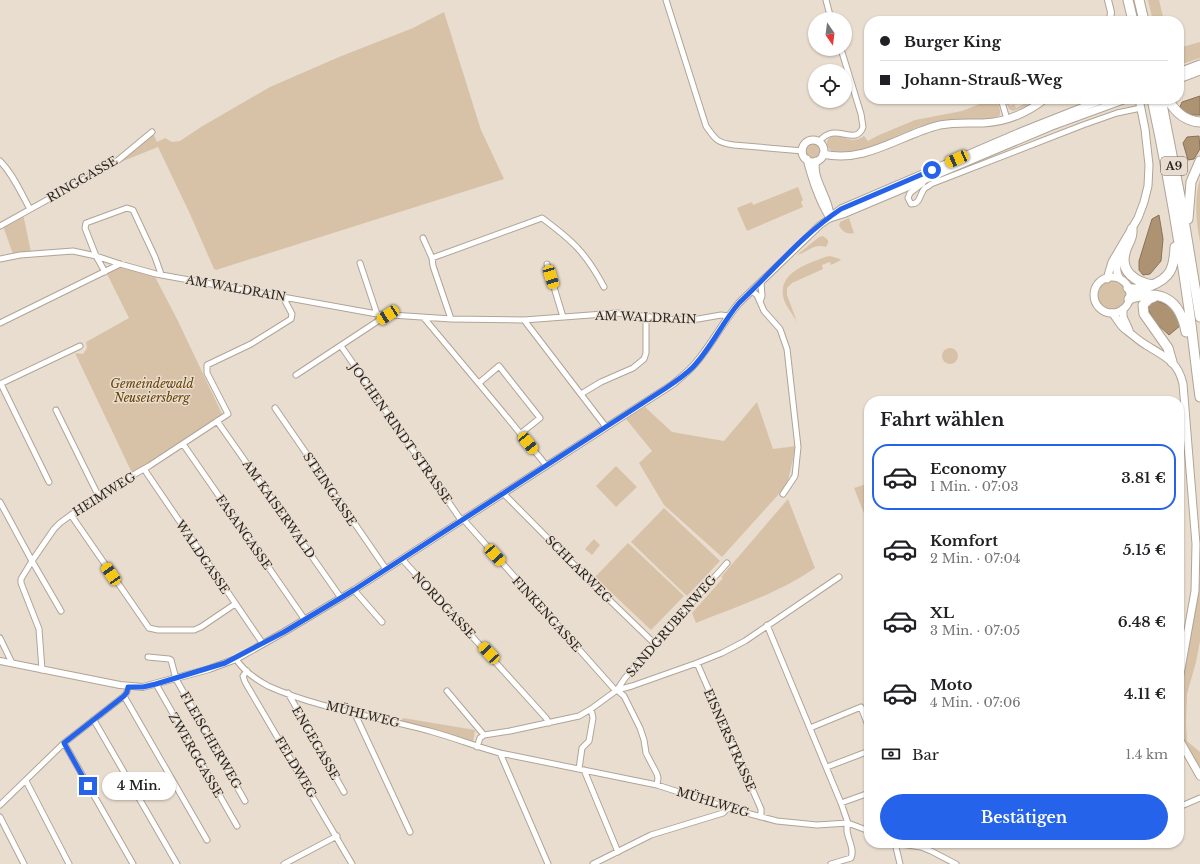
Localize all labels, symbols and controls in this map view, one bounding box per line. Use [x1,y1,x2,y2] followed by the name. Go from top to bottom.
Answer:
[808,12,852,56] north arrow
[808,12,852,108] map controls
[904,32,1001,51] text: Burger King
[808,64,852,108] button: locate
[904,70,1062,89] text: Johann-Strauß-Weg
[944,149,970,169] car
[44,153,120,205] street label: RINGGASSE
[1161,157,1187,175] road number: A9
[923,161,941,179] route start
[542,264,560,290] car
[184,272,287,304] street label: AM WALDRAIN
[375,303,401,327] car
[594,308,697,326] street label: AM WALDRAIN
[345,358,456,506] street label: JOCHEN RINDT STRASSE
[110,376,195,405] park label: Gemeindewald Neuseiersberg
[880,409,1004,431] text: Fahrt wählen
[516,430,540,456] car
[300,449,360,529] street label: STEINGASSE
[239,456,319,561] street label: AM KAISERWALD
[882,459,918,495] icon: car
[930,459,1007,478] text: Economy
[70,468,139,519] street label: HEIMWEG
[1121,468,1166,487] text: 3.81 €
[930,478,1019,495] text: 1 Min. · 07:03
[213,492,275,572] street label: FASANGASSE
[172,516,233,597] street label: WALDGASSE
[882,531,918,567] icon: car
[930,531,998,550] text: Komfort
[542,532,616,606] street label: SCHLARWEG
[1123,540,1166,559] text: 5.15 €
[483,542,507,568] car
[930,550,1020,567] text: 2 Min. · 07:04
[99,561,123,587] car
[409,569,479,642] street label: NORDGASSE
[623,572,720,680] street label: SANDGRUBENWEG
[509,573,585,655] street label: FINKENGASSE
[882,603,918,639] icon: car
[930,603,954,622] text: XL
[1118,612,1166,631] text: 6.48 €
[930,622,1020,639] text: 3 Min. · 07:05
[476,640,502,666] car
[882,675,918,711] icon: car
[930,675,972,694] text: Moto
[1124,684,1166,703] text: 4.11 €
[701,686,759,794] street label: EISNERSTRASSE
[177,689,245,792] street label: FLEISCHERWEG
[930,694,1021,711] text: 4 Min. · 07:06
[325,696,402,731] street label: MÜHLWEG
[289,704,343,783] street label: ENGEGASSE
[166,710,227,800] street label: ZWERGGASSE
[272,734,320,801] street label: FELDWEG
[880,743,902,765] icon: cash
[912,745,939,764] text: Bar
[1125,746,1168,763] text: 1.4 km
[102,772,176,800] callout: 4 Min.
[79,777,97,795] route end
[117,777,161,794] text: 4 Min.
[675,782,752,820] street label: MÜHLWEG
[880,794,1168,840] button: Bestätigen

